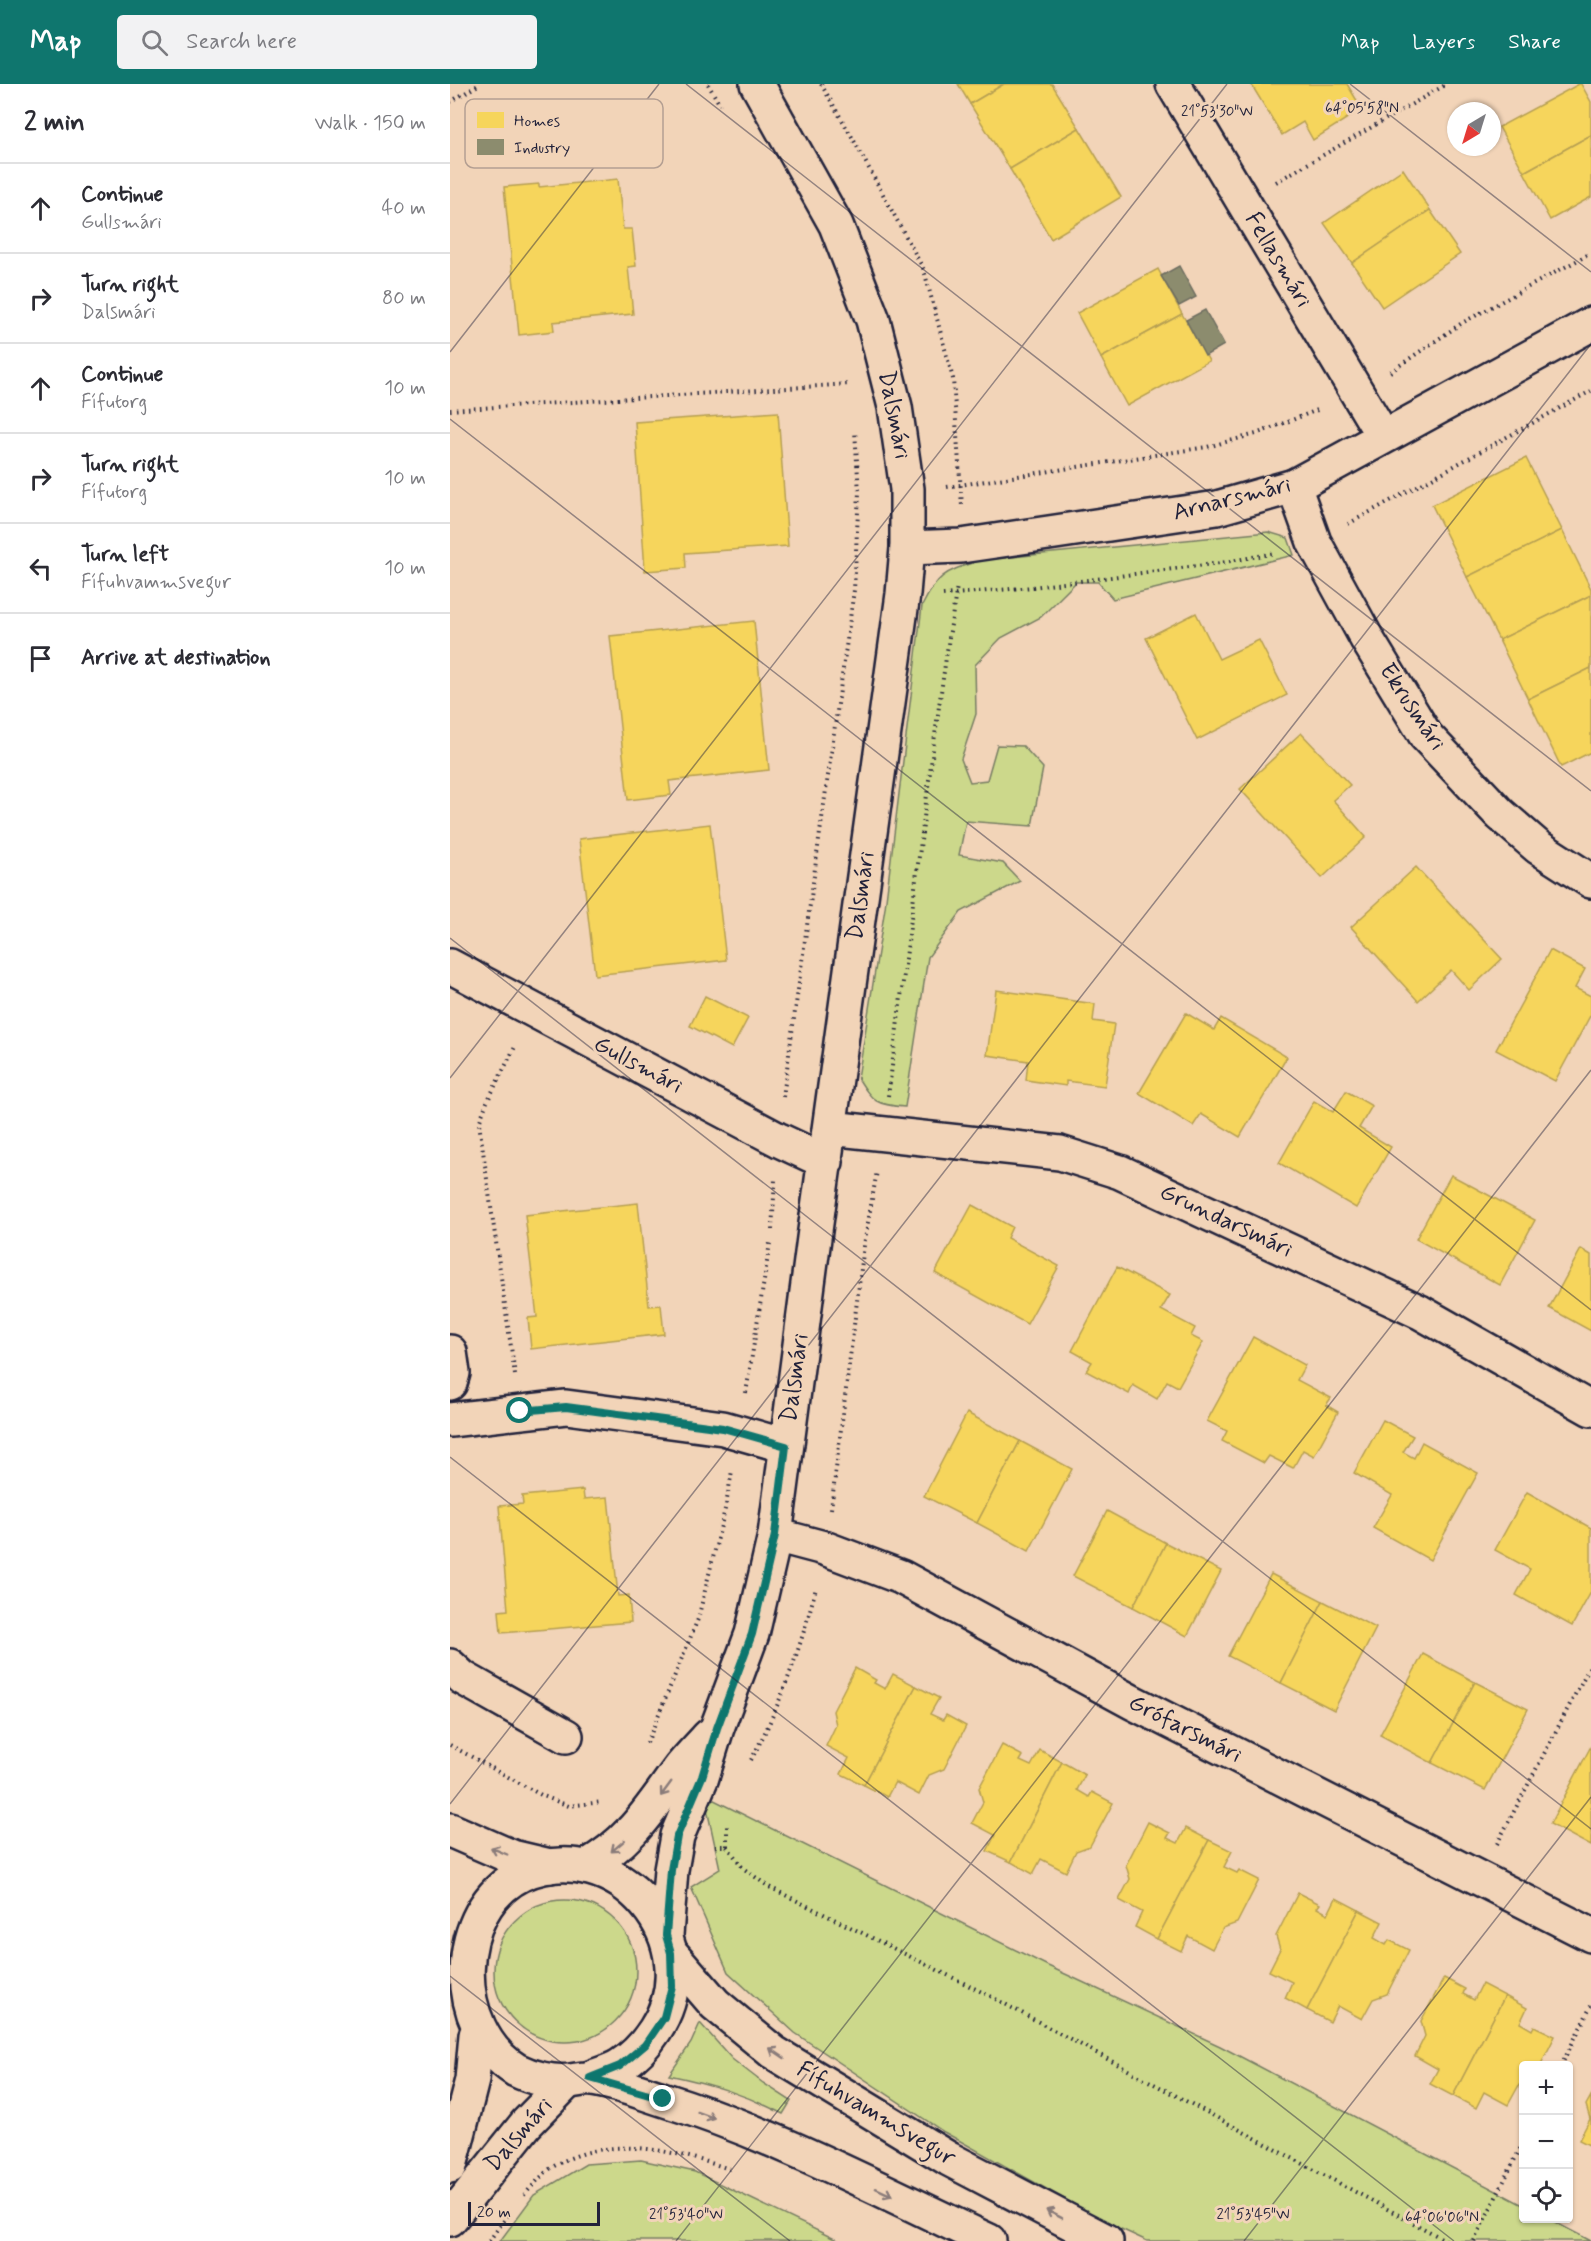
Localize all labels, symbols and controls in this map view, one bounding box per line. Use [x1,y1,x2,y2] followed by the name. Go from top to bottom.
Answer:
[117,15,537,69] search box
[30,24,81,61] text: Map
[138,26,171,59] icon: search
[186,28,297,56] text: Search here
[1341,28,1379,56] text: Map
[1412,28,1475,56] text: Layers
[1508,28,1561,56] text: Share
[465,99,663,168] legend
[1325,99,1399,119] text: 64°05'58"N
[1181,102,1253,122] text: 21°53'30"W
[1447,102,1501,156] north arrow
[24,106,85,140] text: 2 min
[314,110,426,137] text: Walk · 150 m
[514,111,560,132] text: Homes
[514,138,570,159] text: Industry
[81,181,163,209] text: Continue
[24,192,57,225] icon: ahead
[382,195,426,222] text: 40 m
[1237,206,1319,314] street label: Fellasmári
[81,209,162,236] text: Gullsmári
[81,271,179,299] text: Turn right
[24,282,57,315] icon: right
[382,285,426,312] text: 80 m
[81,299,156,326] text: Dalsmári
[81,361,163,389] text: Continue
[870,368,918,462] street label: Dalsmári
[24,372,57,405] icon: ahead
[384,375,426,402] text: 10 m
[81,389,147,416] text: Fífutorg
[81,451,179,479] text: Turn right
[24,462,57,495] icon: right
[384,465,426,492] text: 10 m
[1170,469,1294,529] street label: Arnarsmári
[81,479,147,506] text: Fífutorg
[81,541,169,569] text: Turn left
[24,552,57,585] icon: left
[384,555,426,582] text: 10 m
[81,569,231,596] text: Fífuhvammsvegur
[24,642,57,675] icon: arrive
[81,644,271,672] text: Arrive at destination
[1371,657,1453,757] street label: Ekrusmári
[839,850,883,942] street label: Dalsmári
[588,1029,688,1101] street label: Gullsmári
[1154,1177,1298,1265] street label: Grundarsmári
[773,1332,817,1424] street label: Dalsmári
[506,1397,532,1423] route start
[1123,1687,1247,1771] street label: Grófarsmári
[660,1780,672,1796] one-way arrow
[610,1839,625,1853] one-way arrow
[490,1845,508,1856] one-way arrow
[769,2047,785,2059] one-way arrow
[789,2054,962,2177] street label: Fífuhvammsvegur
[1519,2061,1573,2223] map controls
[1519,2061,1573,2115] button: +
[649,2085,675,2111] route end
[478,2091,560,2179] street label: Dalsmári
[696,2110,714,2121] one-way arrow
[1519,2115,1573,2169] button: −
[1519,2169,1573,2223] button: locate
[875,2187,893,2199] one-way arrow
[468,2199,600,2226] scale bar
[477,2202,511,2223] text: 20 m
[649,2205,723,2225] text: 21°53'40"W
[1216,2205,1290,2225] text: 21°53'45"W
[1046,2208,1063,2220] one-way arrow
[1405,2208,1479,2228] text: 64°06'06"N

